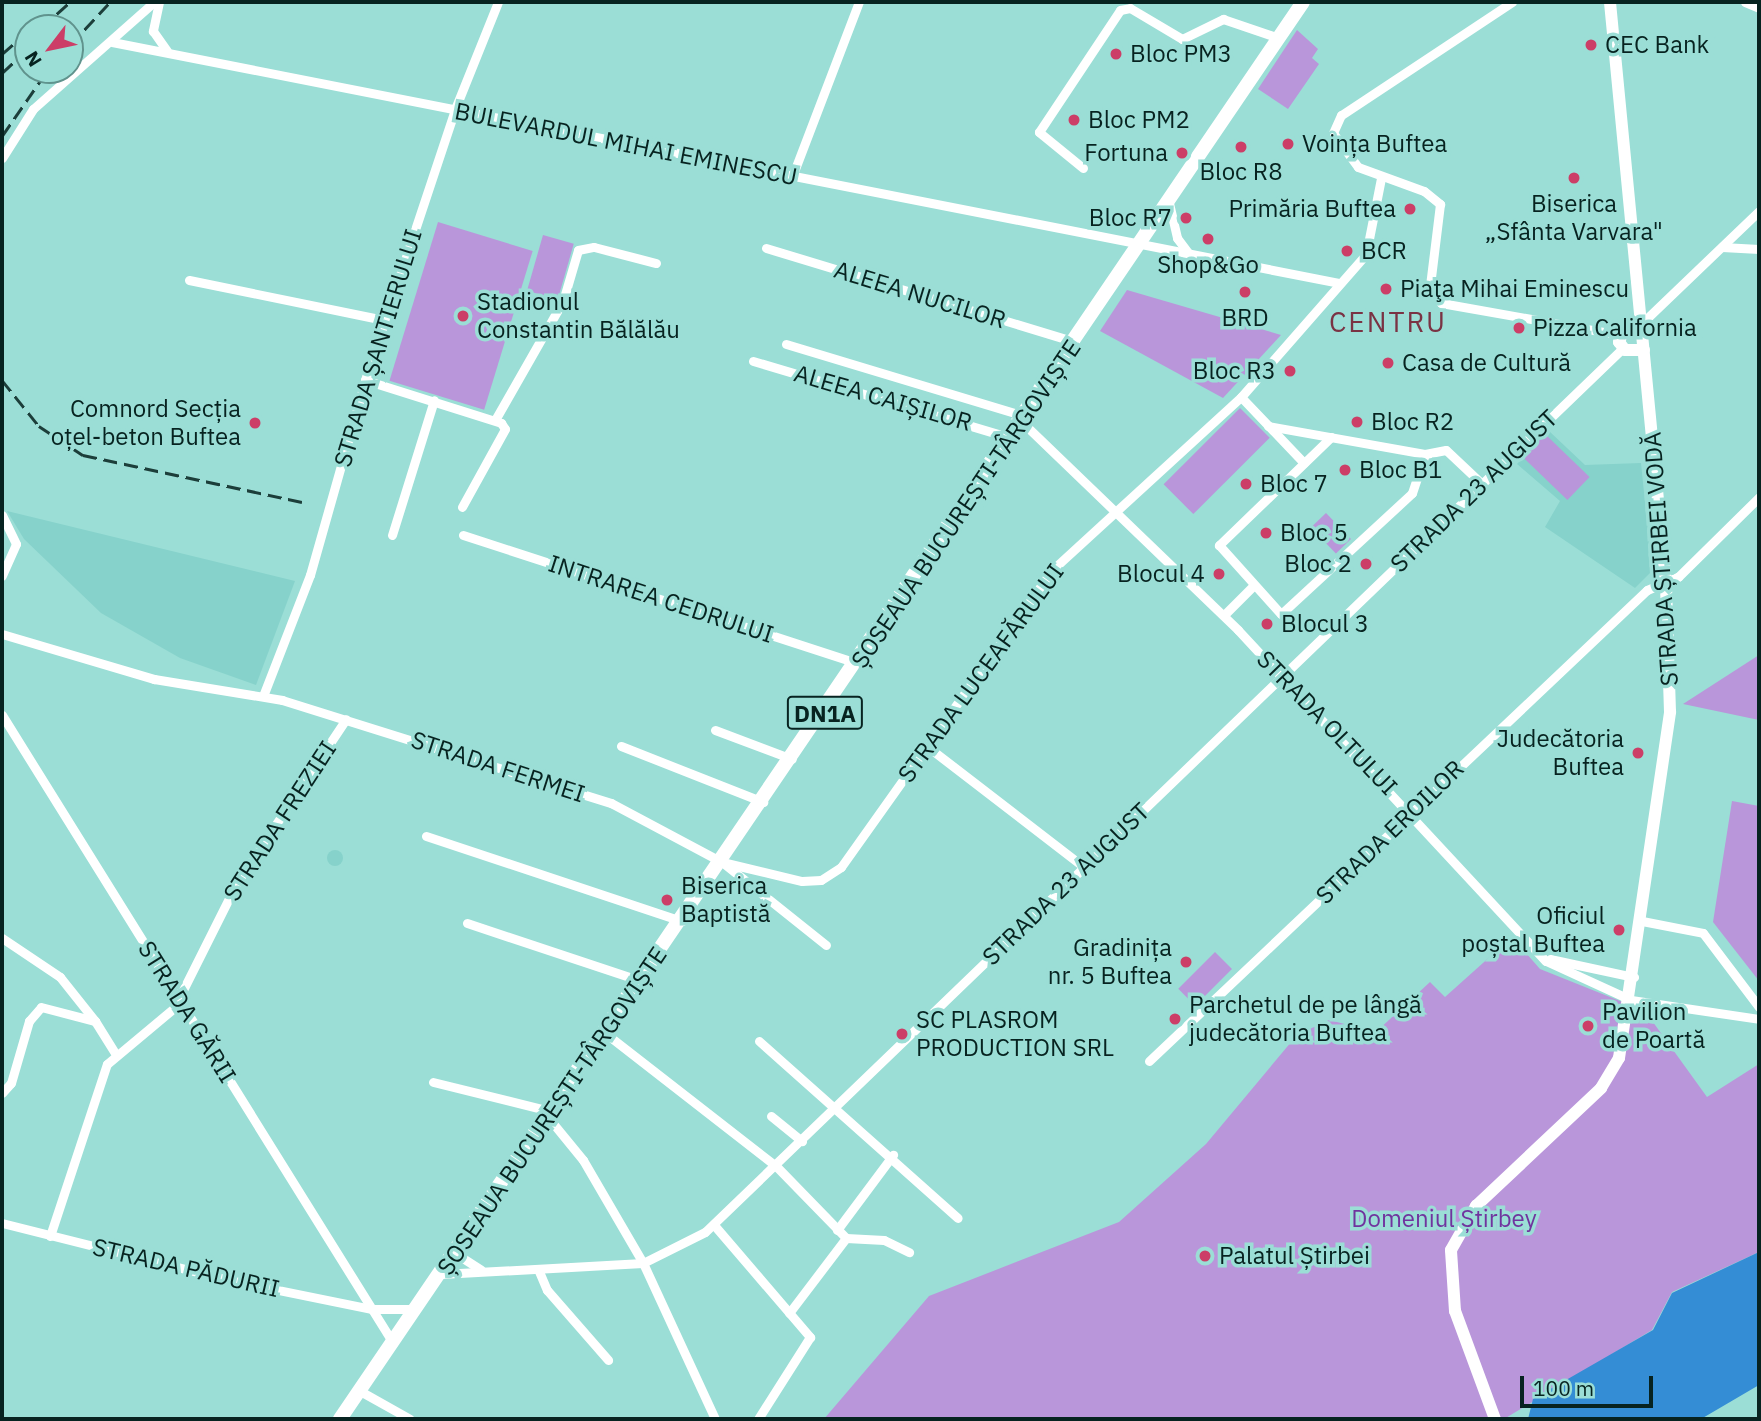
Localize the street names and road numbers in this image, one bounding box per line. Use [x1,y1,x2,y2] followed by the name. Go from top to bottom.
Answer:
[452,97,800,191] street label: BULEVARDUL MIHAI EMINESCU
[328,226,428,470] street label: STRADA ȘANTIERULUI
[831,255,1009,335] street label: ALEEA NUCILOR
[845,334,1087,674] street label: ȘOSEAUA BUCUREȘTI-TÂRGOVIȘTE
[791,359,975,437] street label: ALEEA CAIȘILOR
[1384,404,1564,578] street label: STRADA 23 AUGUST
[1638,431,1684,687] street label: STRADA ȘTIRBEI VODĂ
[545,549,777,649] street label: INTRAREA CEDRULUI
[892,558,1070,788] street label: STRADA LUCEAFĂRULUI
[1251,645,1403,801] street label: STRADA OLTULUI
[786,694,864,733] road number: DN1A
[408,725,588,809] street label: STRADA FERMEI
[218,736,342,906] street label: STRADA FREZIEI
[1310,754,1470,910] street label: STRADA EROILOR
[976,797,1156,971] street label: STRADA 23 AUGUST
[132,936,242,1088] street label: STRADA GĂRII
[431,941,673,1281] street label: ȘOSEAUA BUCUREȘTI-TÂRGOVIȘTE
[90,1233,282,1303] street label: STRADA PĂDURII

